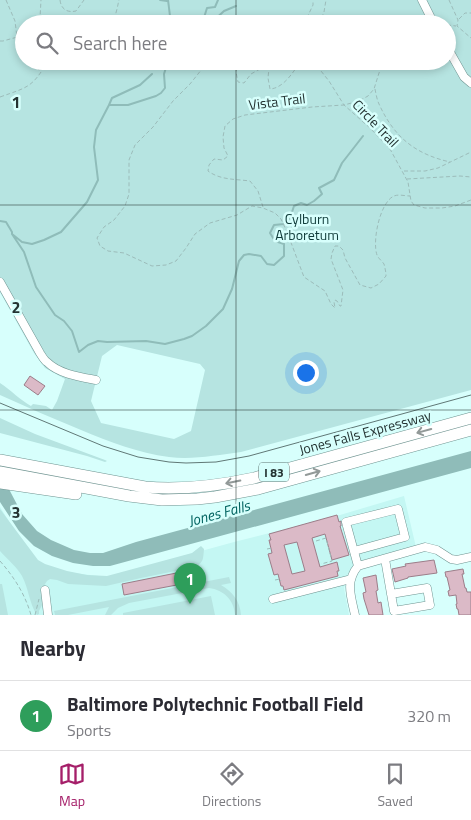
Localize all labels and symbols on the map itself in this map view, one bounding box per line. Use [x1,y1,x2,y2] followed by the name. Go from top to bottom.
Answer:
[247,87,307,115] street label: Vista Trail
[12,90,20,114] text: 1
[348,94,404,152] street label: Circle Trail
[275,208,339,245] park label: Cylburn Arboretum
[12,295,20,319] text: 2
[293,360,319,386] your location
[297,404,434,460] street label: Jones Falls Expressway
[416,427,432,436] one-way arrow
[259,462,289,482] road number: I 83
[305,468,321,478] one-way arrow
[226,478,242,488] one-way arrow
[186,493,254,532] water label: Jones Falls
[12,500,20,524] text: 3
[174,563,206,604] pin: 1

